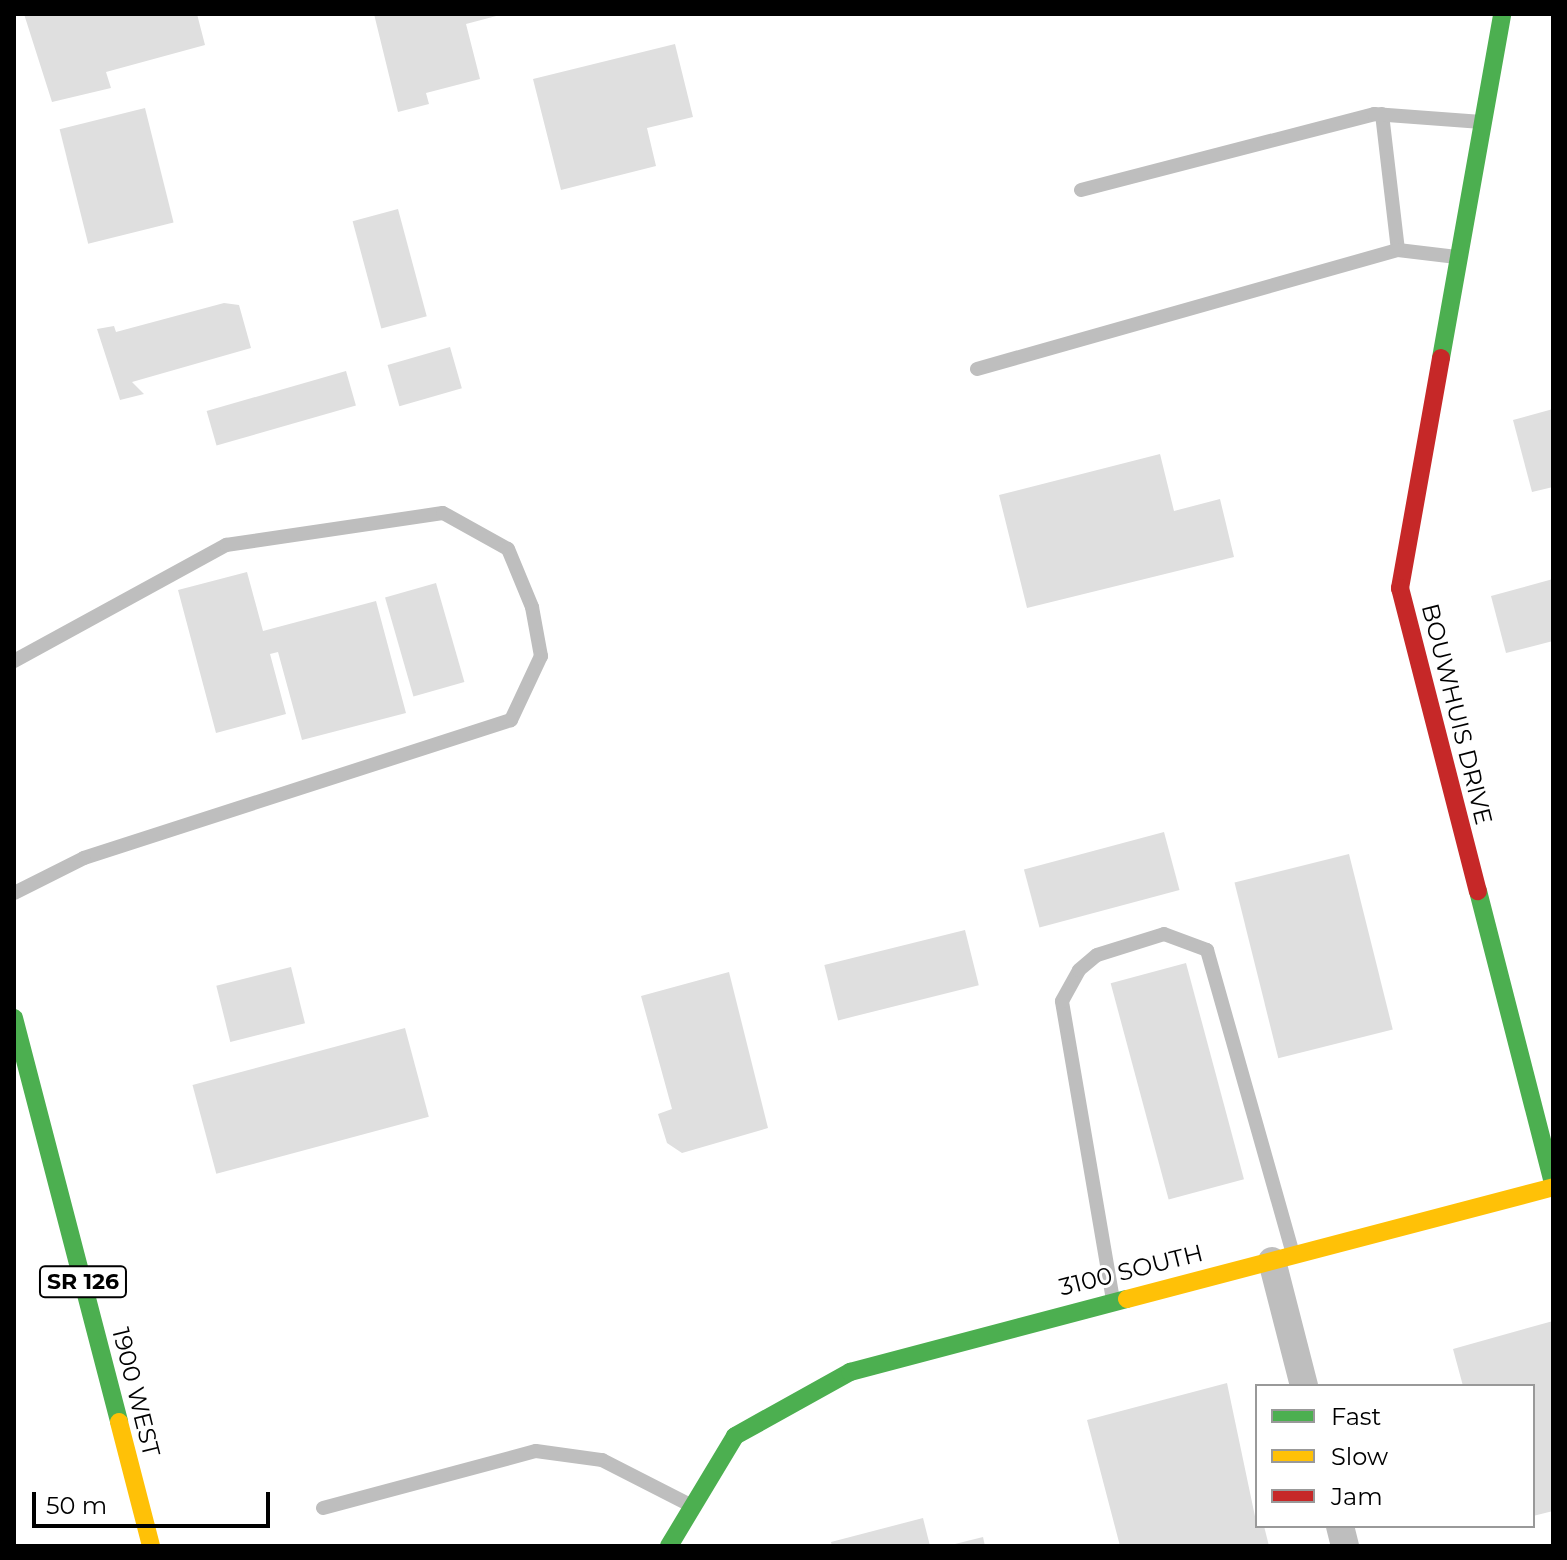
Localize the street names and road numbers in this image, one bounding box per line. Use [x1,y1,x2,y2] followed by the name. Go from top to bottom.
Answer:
[1416,600,1498,828] street label: BOUWHUIS DRIVE
[1056,1238,1206,1302] street label: 3100 SOUTH
[37,1264,129,1300] road number: SR 126
[106,1324,166,1460] street label: 1900 WEST

